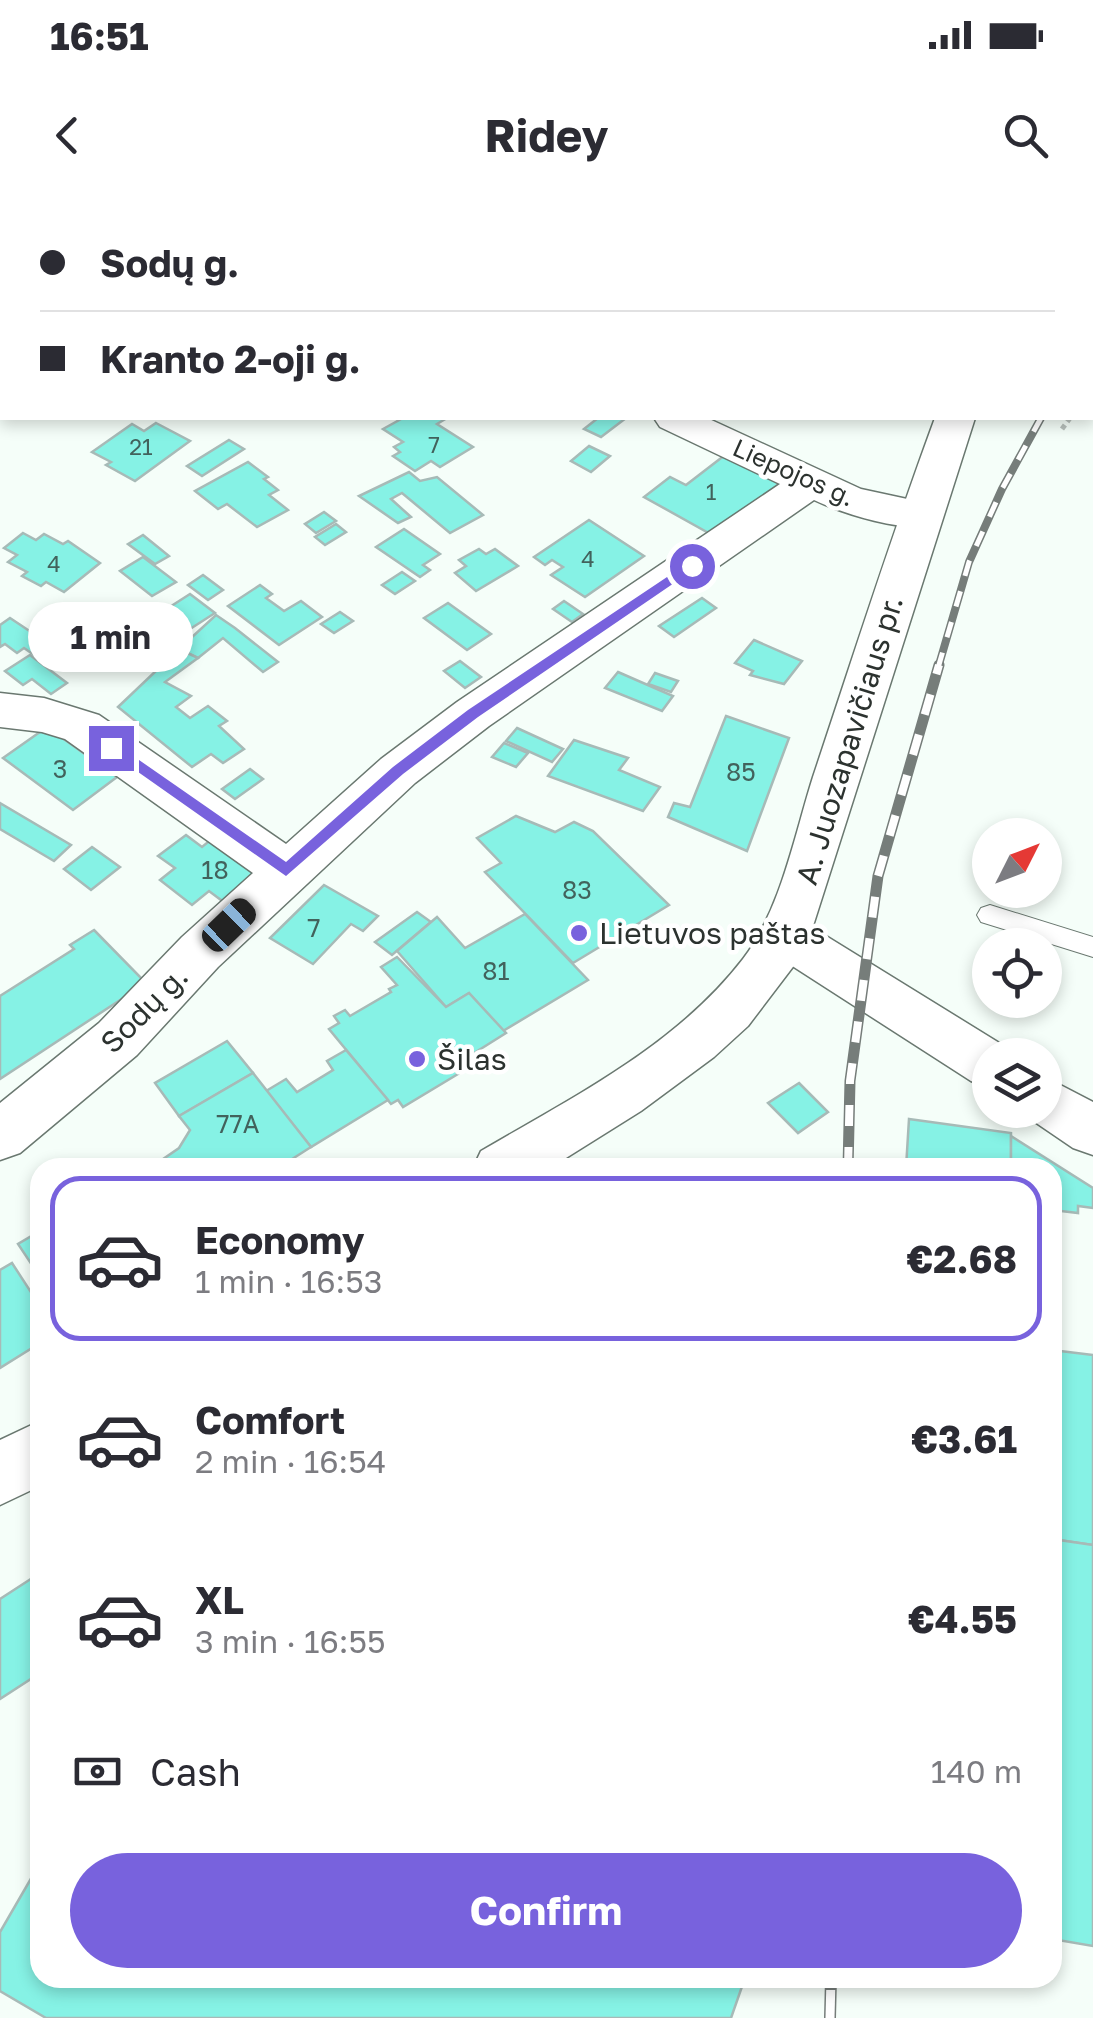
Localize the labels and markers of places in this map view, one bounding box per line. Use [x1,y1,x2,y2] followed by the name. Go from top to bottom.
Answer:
[599,915,825,951] place label: Lietuvos paštas
[568,922,590,944] marker: Lietuvos paštas
[437,1041,507,1077] place label: Šilas
[406,1048,428,1070] marker: Šilas

